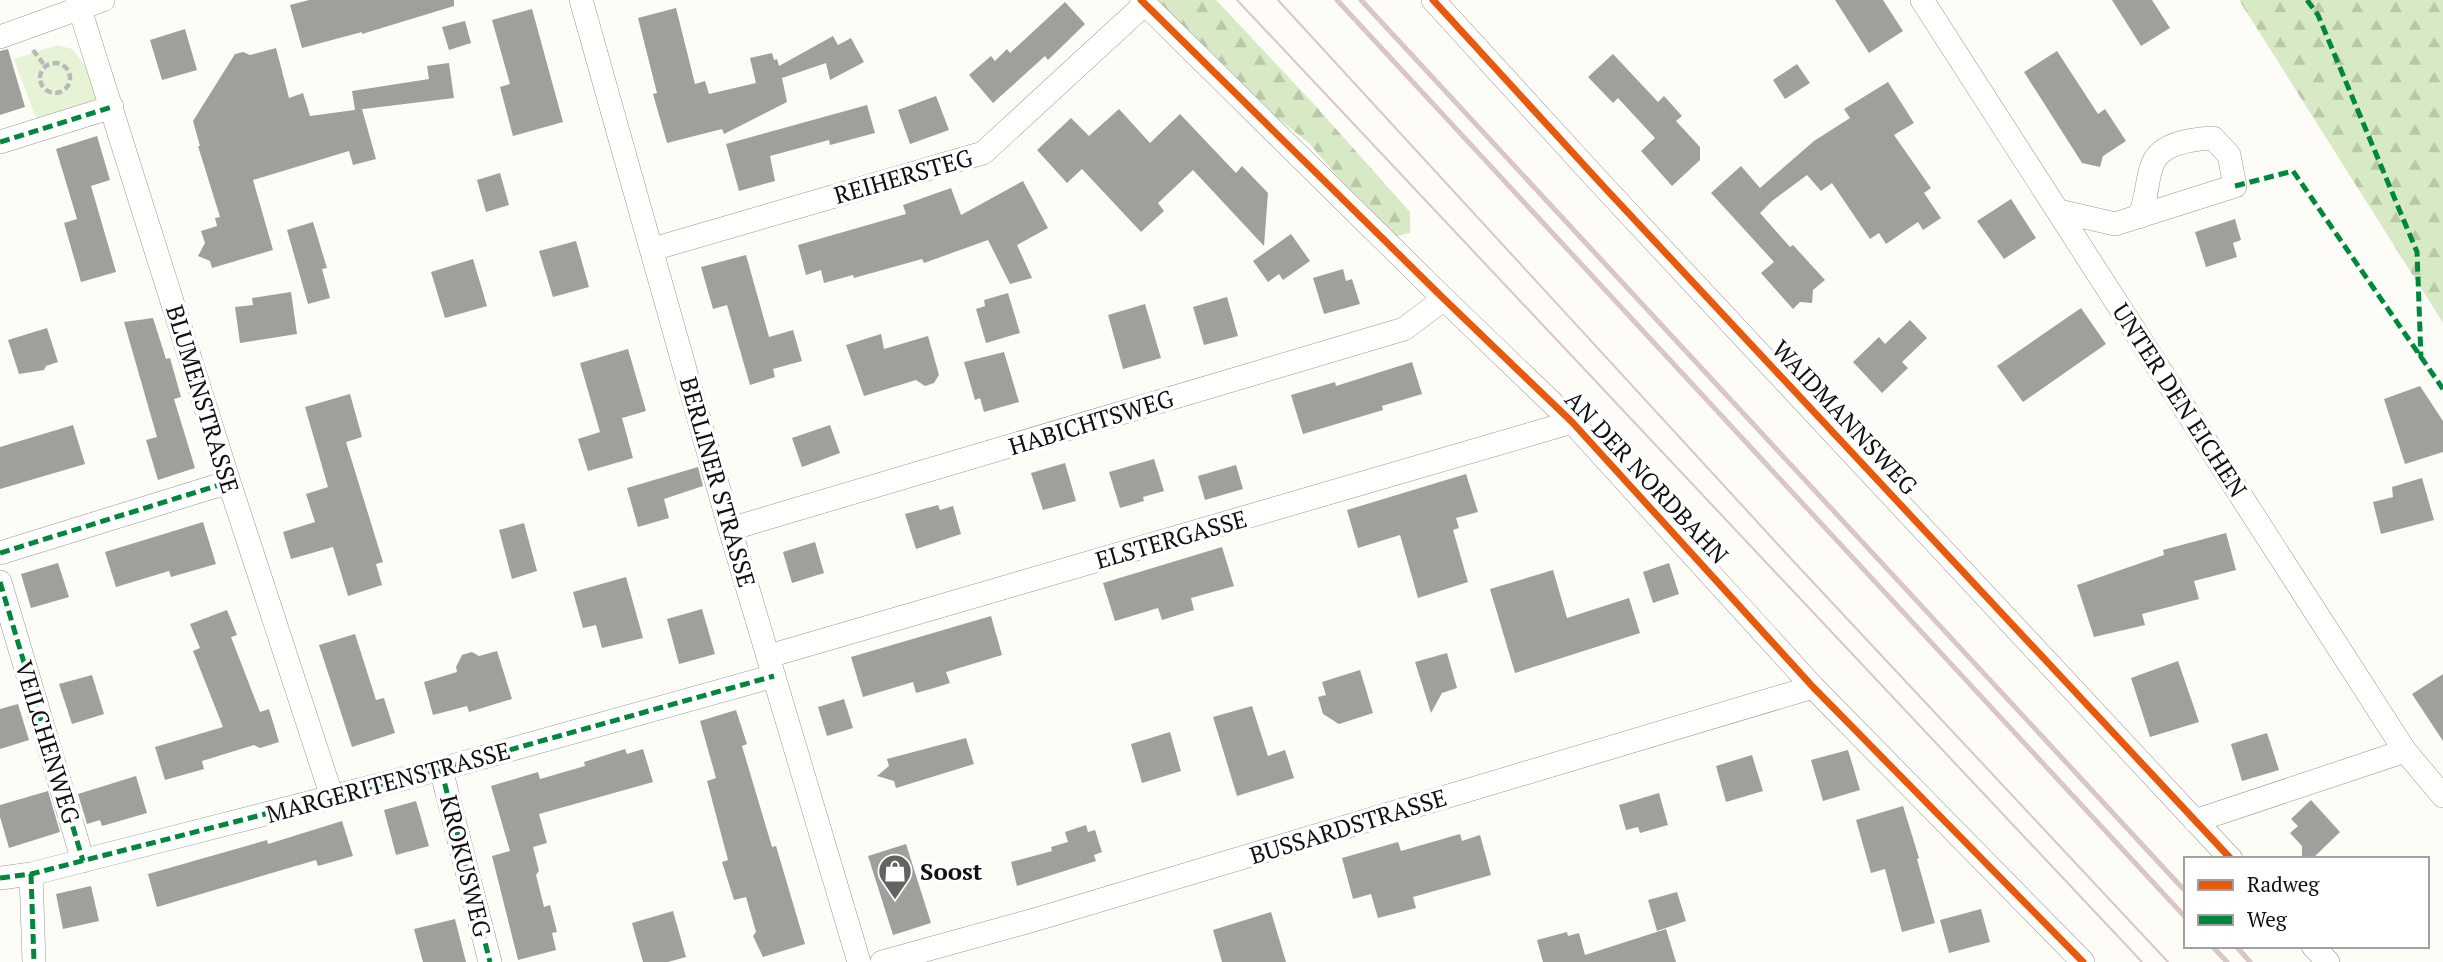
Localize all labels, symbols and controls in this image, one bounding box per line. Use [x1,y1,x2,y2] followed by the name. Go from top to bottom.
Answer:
[830,141,976,211] street label: REIHERSTEG
[2105,297,2255,503] street label: UNTER DEN EICHEN
[159,301,247,497] street label: BLUMENSTRASSE
[1765,333,1925,501] street label: WAIDMANNSWEG
[673,373,763,591] street label: BERLINER STRASSE
[1005,382,1178,462] street label: HABICHTSWEG
[1558,384,1736,570] street label: AN DER NORDBAHN
[1092,502,1250,576] street label: ELSTERGASSE
[8,657,88,828] street label: VEILCHENWEG
[262,734,514,830] street label: MARGERITENSTRASSE
[1246,781,1450,871] street label: BUSSARDSTRASSE
[433,792,499,941] street label: KROKUSWEG
[876,852,914,901] shop icon: Soost
[920,855,983,887] place label: Soost
[2184,857,2429,948] legend
[2247,870,2320,898] text: Radweg
[2247,905,2288,933] text: Weg

